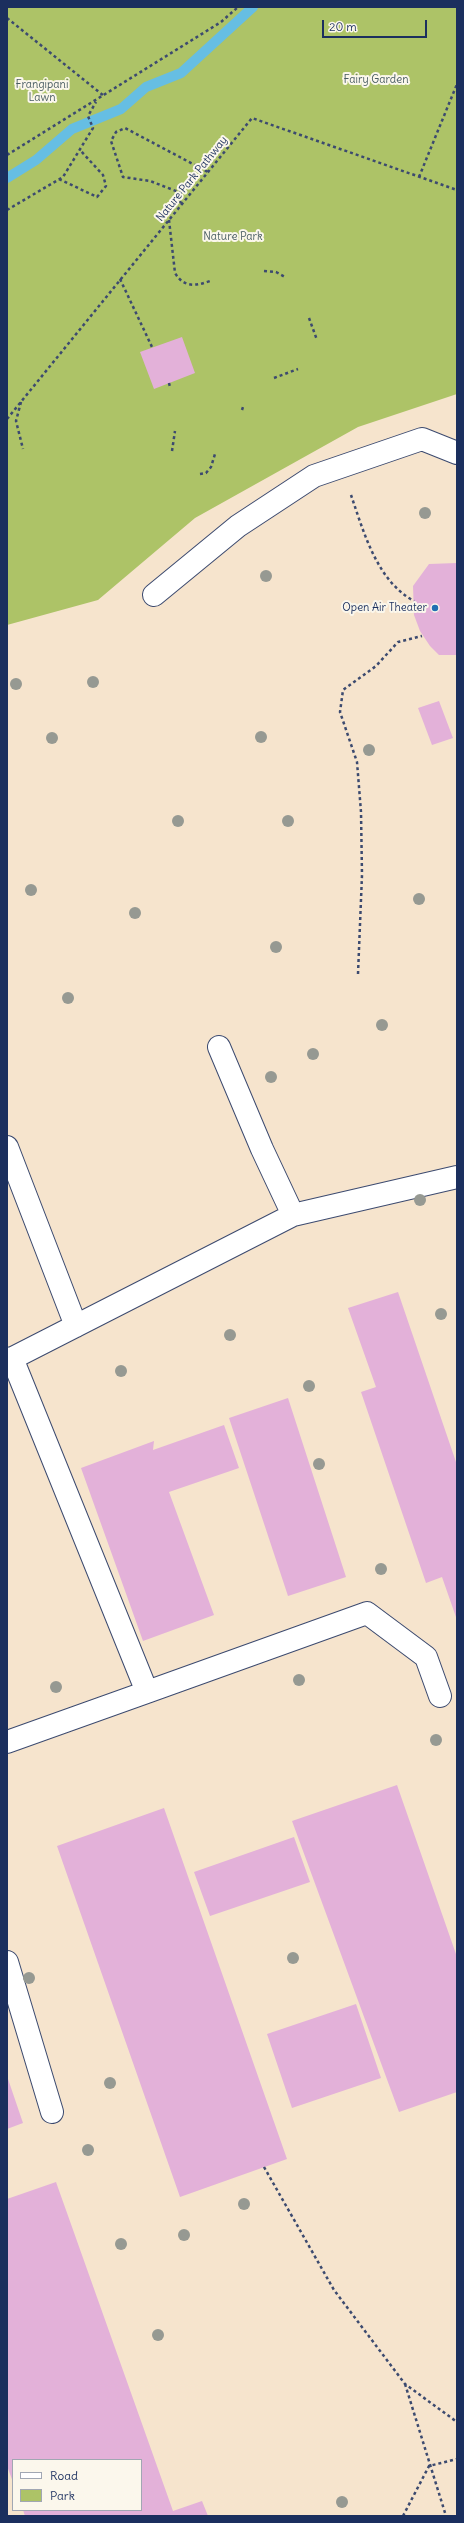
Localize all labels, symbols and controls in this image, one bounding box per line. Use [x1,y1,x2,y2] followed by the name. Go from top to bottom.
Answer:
[324,12,429,38] scale bar
[329,19,357,34] text: 20 m
[343,73,409,87] park label: Fairy Garden
[16,78,68,104] park label: Frangipani Lawn
[154,134,230,224] street label: Nature Park Pathway
[203,230,263,244] park label: Nature Park
[342,601,427,615] place label: Open Air Theater
[430,603,440,613] marker: Open Air Theater
[12,2459,142,2511] legend
[50,2468,78,2483] text: Road
[50,2488,75,2503] text: Park

